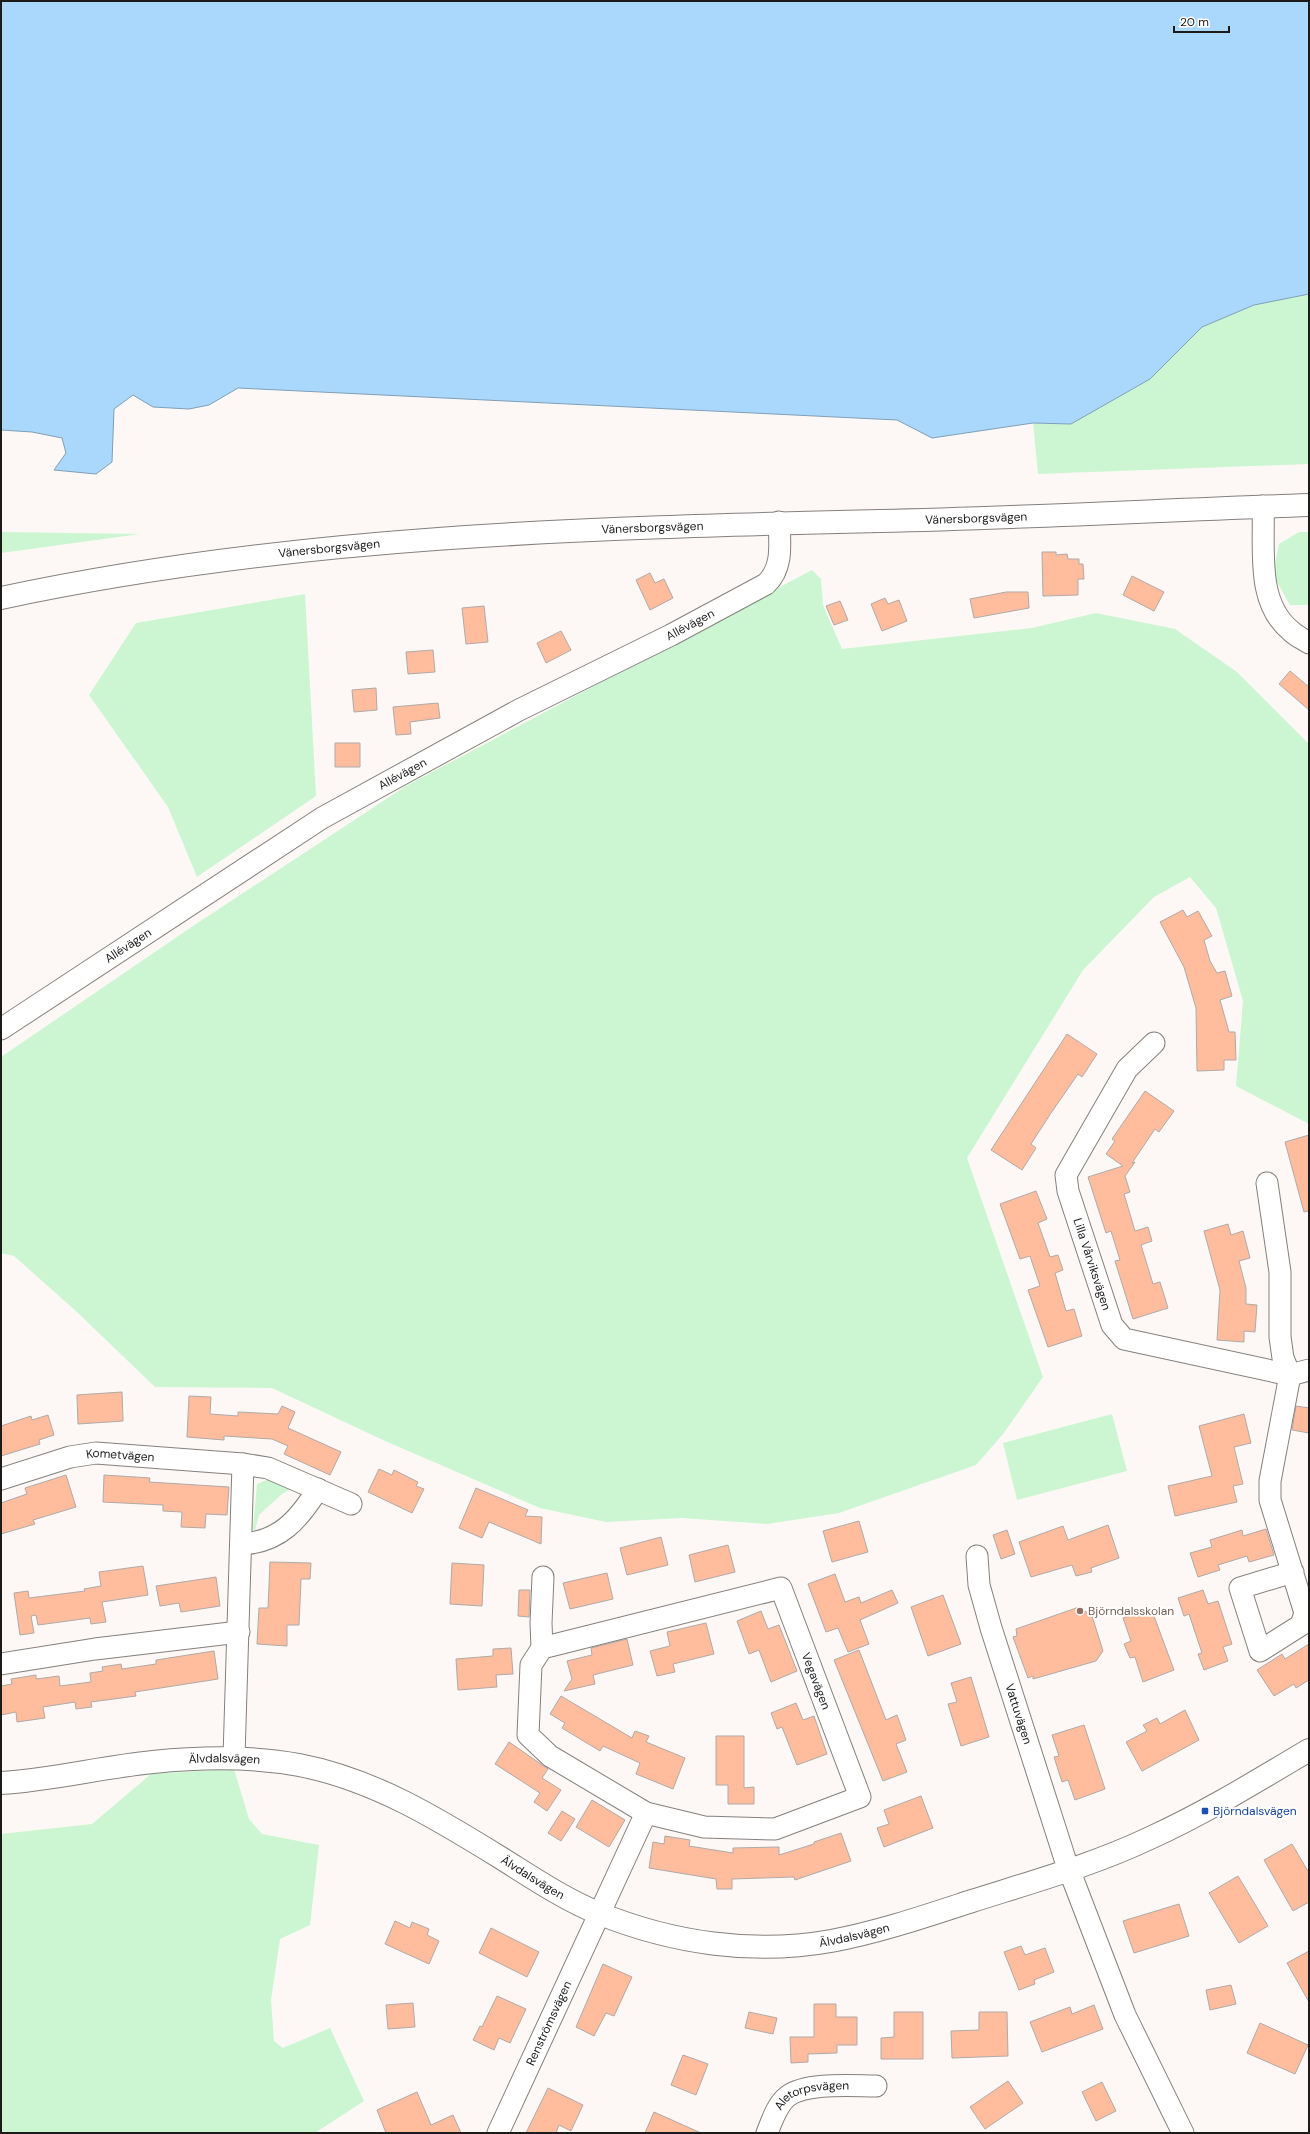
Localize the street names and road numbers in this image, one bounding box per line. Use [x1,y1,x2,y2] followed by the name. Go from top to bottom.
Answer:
[925,508,1028,528] street label: Vänersborgsvägen
[601,518,704,538] street label: Vänersborgsvägen
[277,536,381,562] street label: Vänersborgsvägen
[663,605,717,644] street label: Allévägen
[376,754,430,794] street label: Allévägen
[102,924,155,967] street label: Allévägen
[1069,1216,1115,1312] street label: Lilla Vårviksvägen
[85,1445,155,1465] street label: Kometvägen
[798,1650,834,1712] street label: Vegavägen
[1001,1682,1036,1746] street label: Vattuvägen
[188,1750,261,1768] street label: Älvdalsvägen
[498,1852,568,1903] street label: Älvdalsvägen
[818,1919,891,1951] street label: Älvdalsvägen
[522,1978,575,2068] street label: Renströmsvägen
[771,2077,849,2113] street label: Aletorpsvägen

